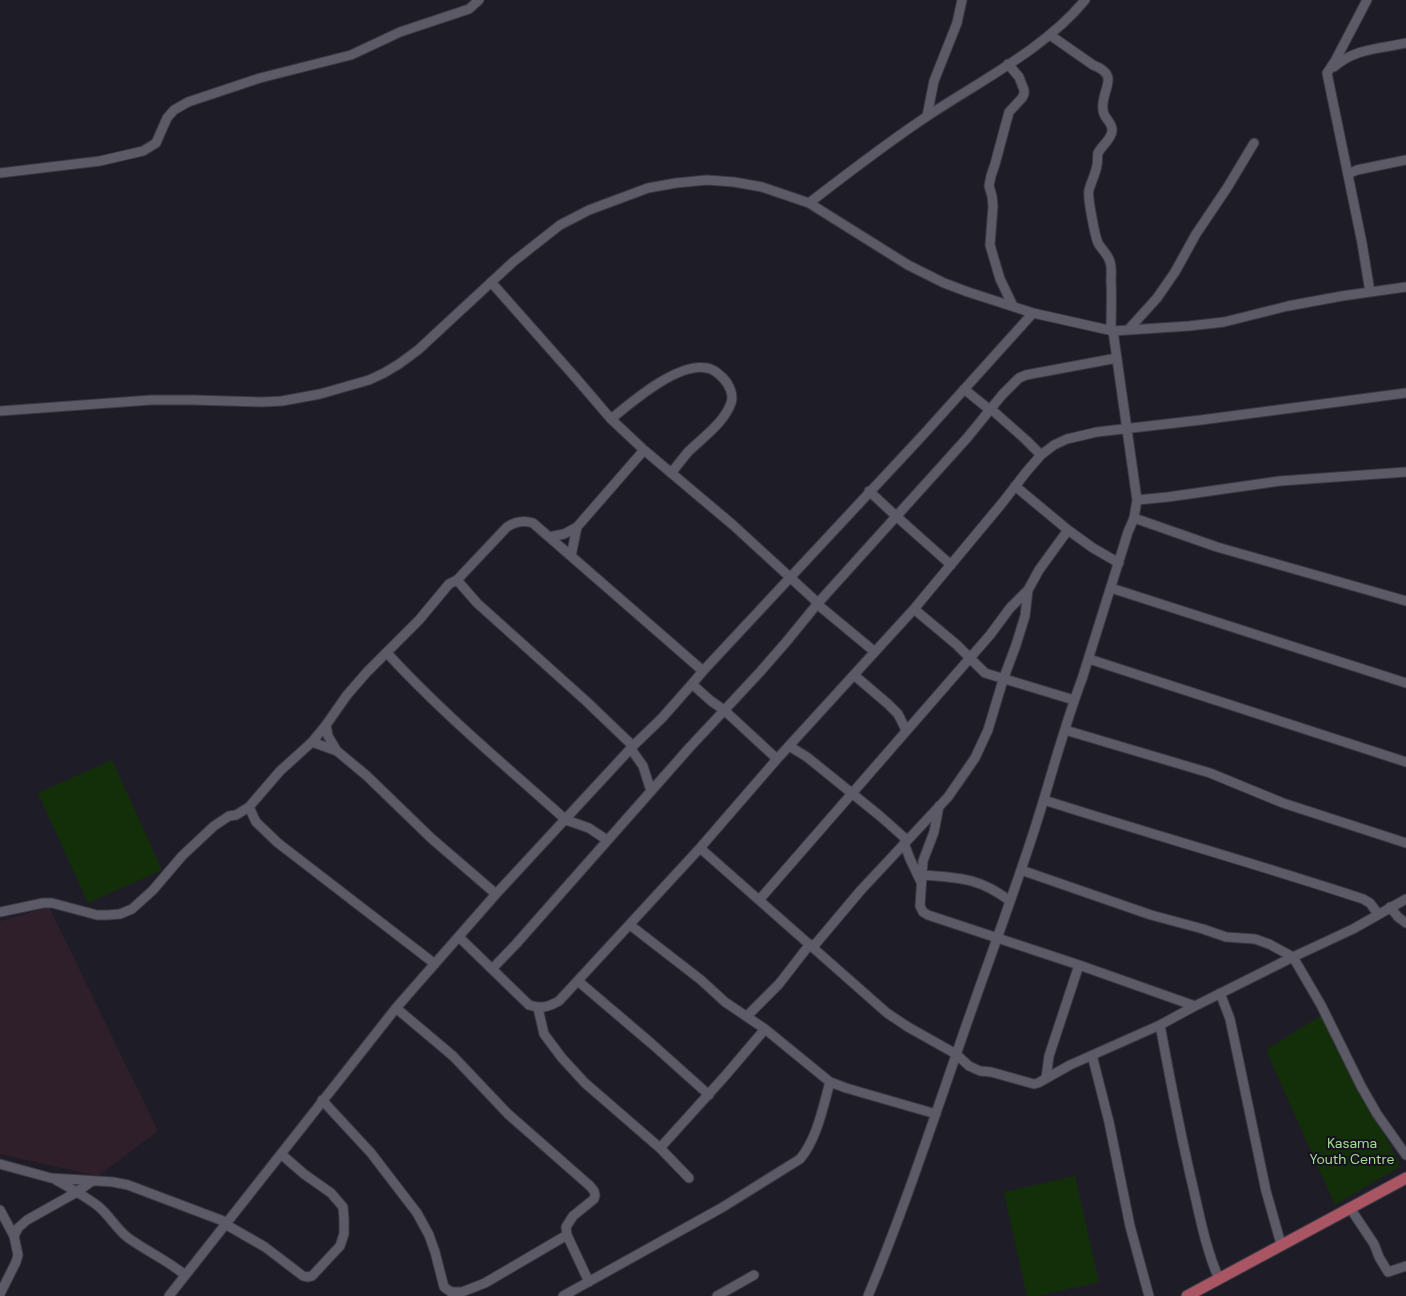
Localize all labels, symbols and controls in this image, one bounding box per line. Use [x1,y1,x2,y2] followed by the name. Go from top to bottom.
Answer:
[1310,1136,1394,1168] park label: Kasama Youth Centre

